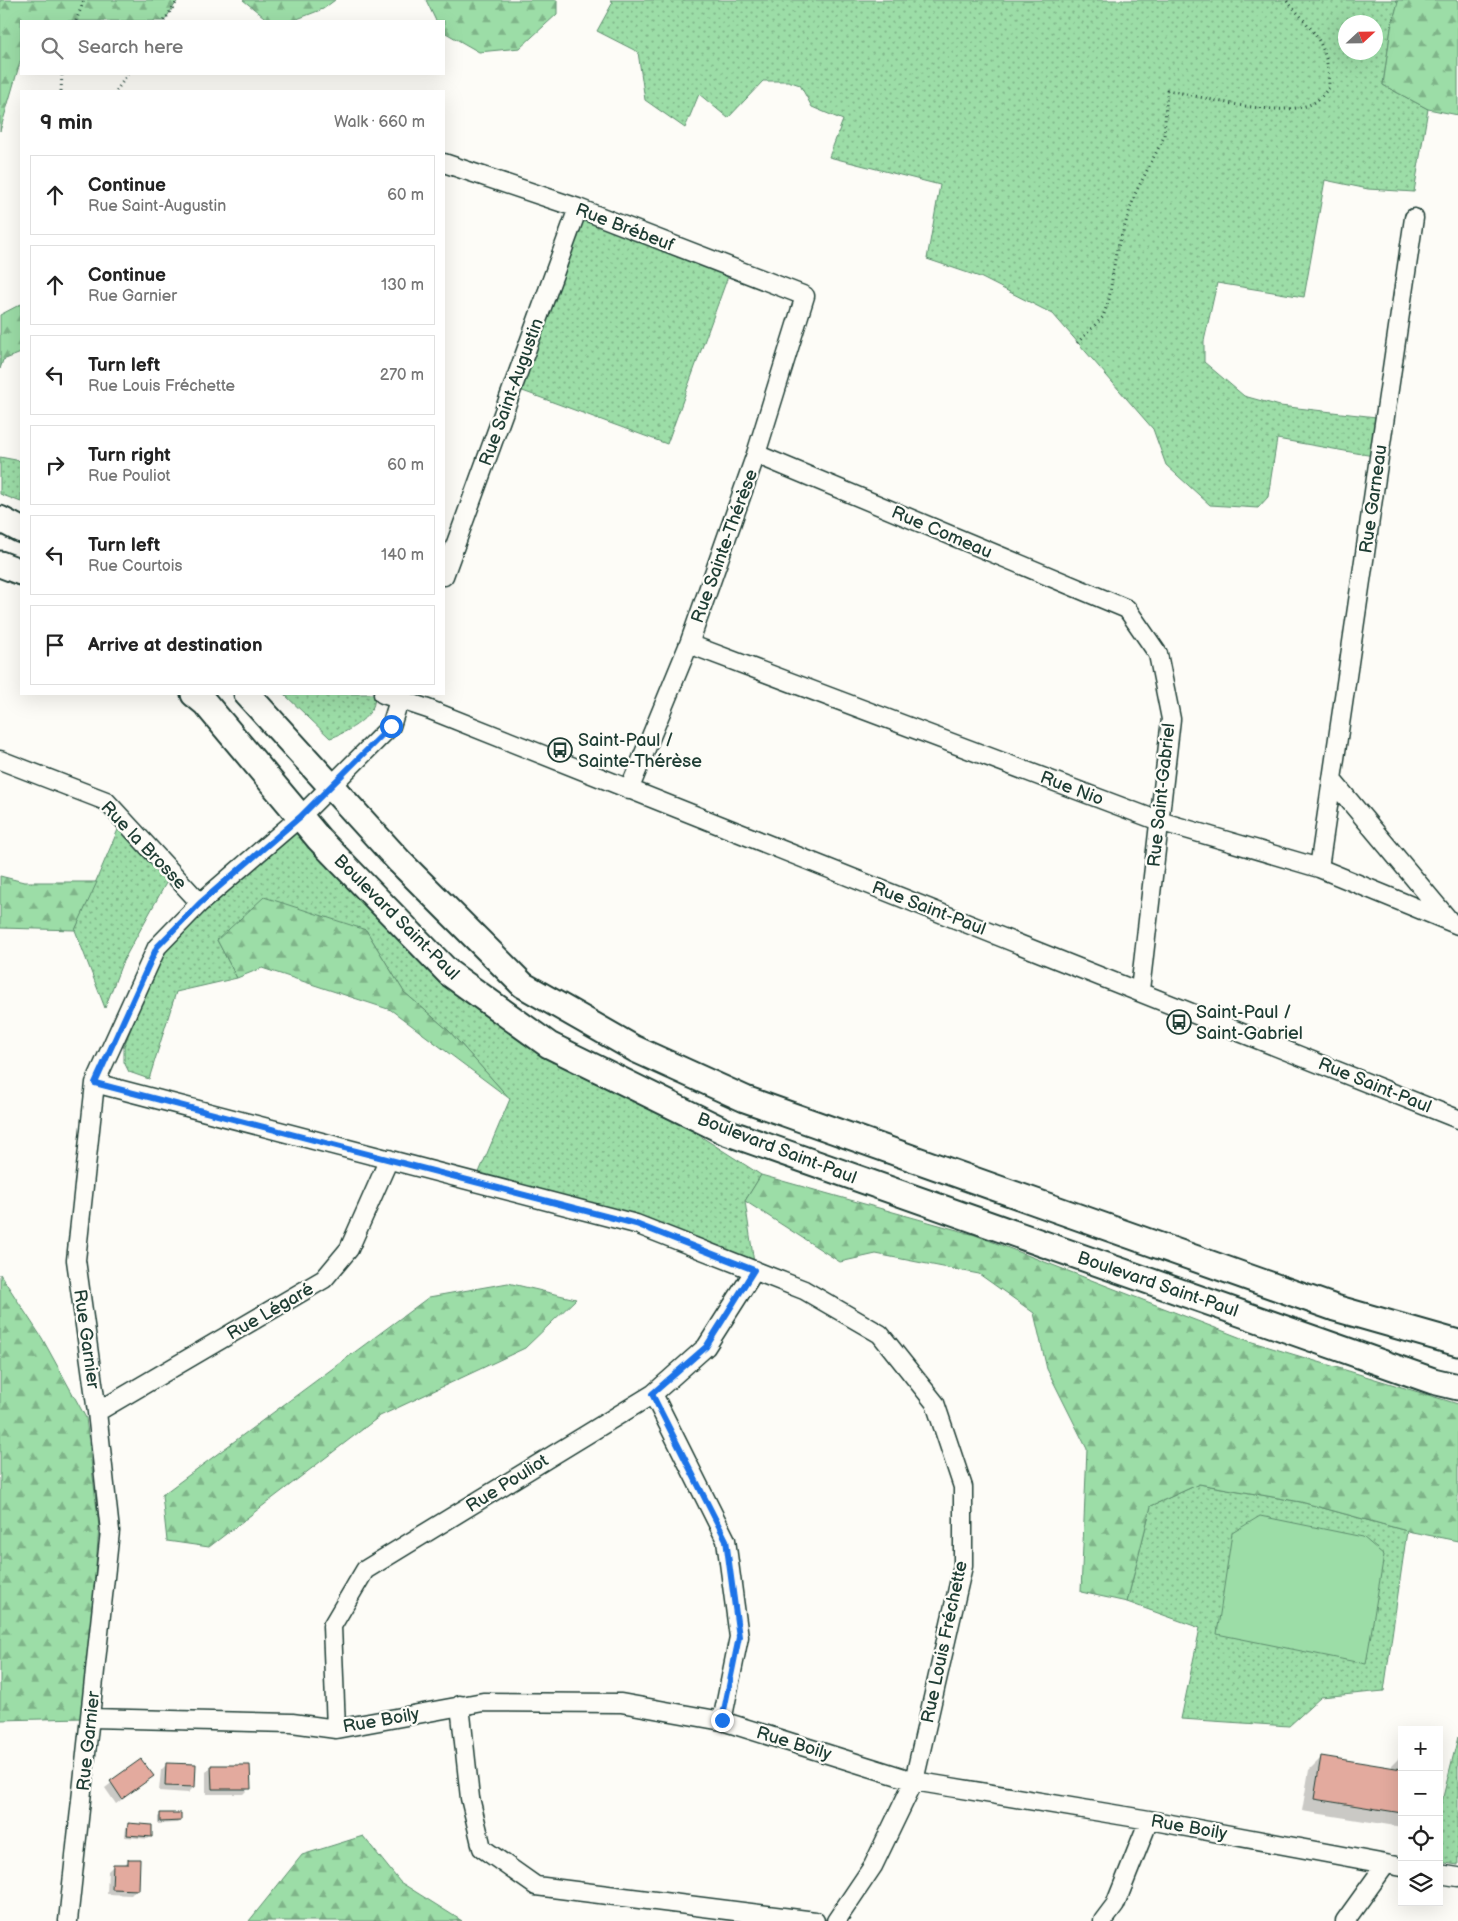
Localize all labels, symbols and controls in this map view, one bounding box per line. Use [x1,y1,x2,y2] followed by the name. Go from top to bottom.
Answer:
[1338,15,1383,60] north arrow
[20,20,445,75] search box
[38,34,66,62] icon: search
[78,36,183,59] text: Search here
[40,110,93,135] text: 9 min
[334,113,425,132] text: Walk · 660 m
[88,174,166,197] text: Continue
[41,181,69,209] icon: ahead
[387,186,424,205] text: 60 m
[88,197,226,216] text: Rue Saint-Augustin
[572,199,678,256] street label: Rue Brébeuf
[88,264,166,287] text: Continue
[41,271,69,299] icon: ahead
[381,276,424,295] text: 130 m
[88,287,177,306] text: Rue Garnier
[475,316,548,469] street label: Rue Saint-Augustin
[88,354,160,377] text: Turn left
[41,361,69,389] icon: left
[380,366,424,385] text: 270 m
[88,377,235,396] text: Rue Louis Fréchette
[1355,443,1392,555] street label: Rue Garneau
[88,444,171,467] text: Turn right
[41,451,69,479] icon: right
[387,456,424,475] text: 60 m
[687,466,762,626] street label: Rue Sainte-Thérèse
[88,467,170,486] text: Rue Pouliot
[888,502,995,563] street label: Rue Comeau
[88,534,160,557] text: Turn left
[41,541,69,569] icon: left
[381,546,424,565] text: 140 m
[88,557,182,576] text: Rue Courtois
[41,631,69,659] icon: arrive
[88,634,263,657] text: Arrive at destination
[380,715,403,738] route start
[1143,722,1180,868] street label: Rue Saint-Gabriel
[578,730,702,772] place label: Saint-Paul / Sainte-Thérèse
[547,737,573,763] bus stop icon: Saint-Paul / Sainte-Thérèse
[1037,767,1107,810] street label: Rue Nio
[96,797,191,894] street label: Rue la Brosse
[330,850,464,984] street label: Boulevard Saint-Paul
[869,877,989,940] street label: Rue Saint-Paul
[1196,1002,1303,1044] place label: Saint-Paul / Saint-Gabriel
[1166,1009,1192,1035] bus stop icon: Saint-Paul / Saint-Gabriel
[1315,1053,1435,1118] street label: Rue Saint-Paul
[694,1108,859,1189] street label: Boulevard Saint-Paul
[1075,1247,1241,1322] street label: Boulevard Saint-Paul
[223,1278,317,1345] street label: Rue Légaré
[69,1288,104,1391] street label: Rue Garnier
[462,1450,553,1517] street label: Rue Pouliot
[917,1559,972,1725] street label: Rue Louis Fréchette
[73,1690,104,1792] street label: Rue Garnier
[341,1703,422,1738] street label: Rue Boily
[711,1709,734,1732] route end
[754,1722,835,1765] street label: Rue Boily
[1398,1726,1443,1906] map controls
[1398,1726,1443,1771] button: +
[1398,1771,1443,1816] button: −
[1149,1810,1230,1845] street label: Rue Boily
[1398,1816,1443,1861] button: locate
[1398,1861,1443,1906] button: layers

